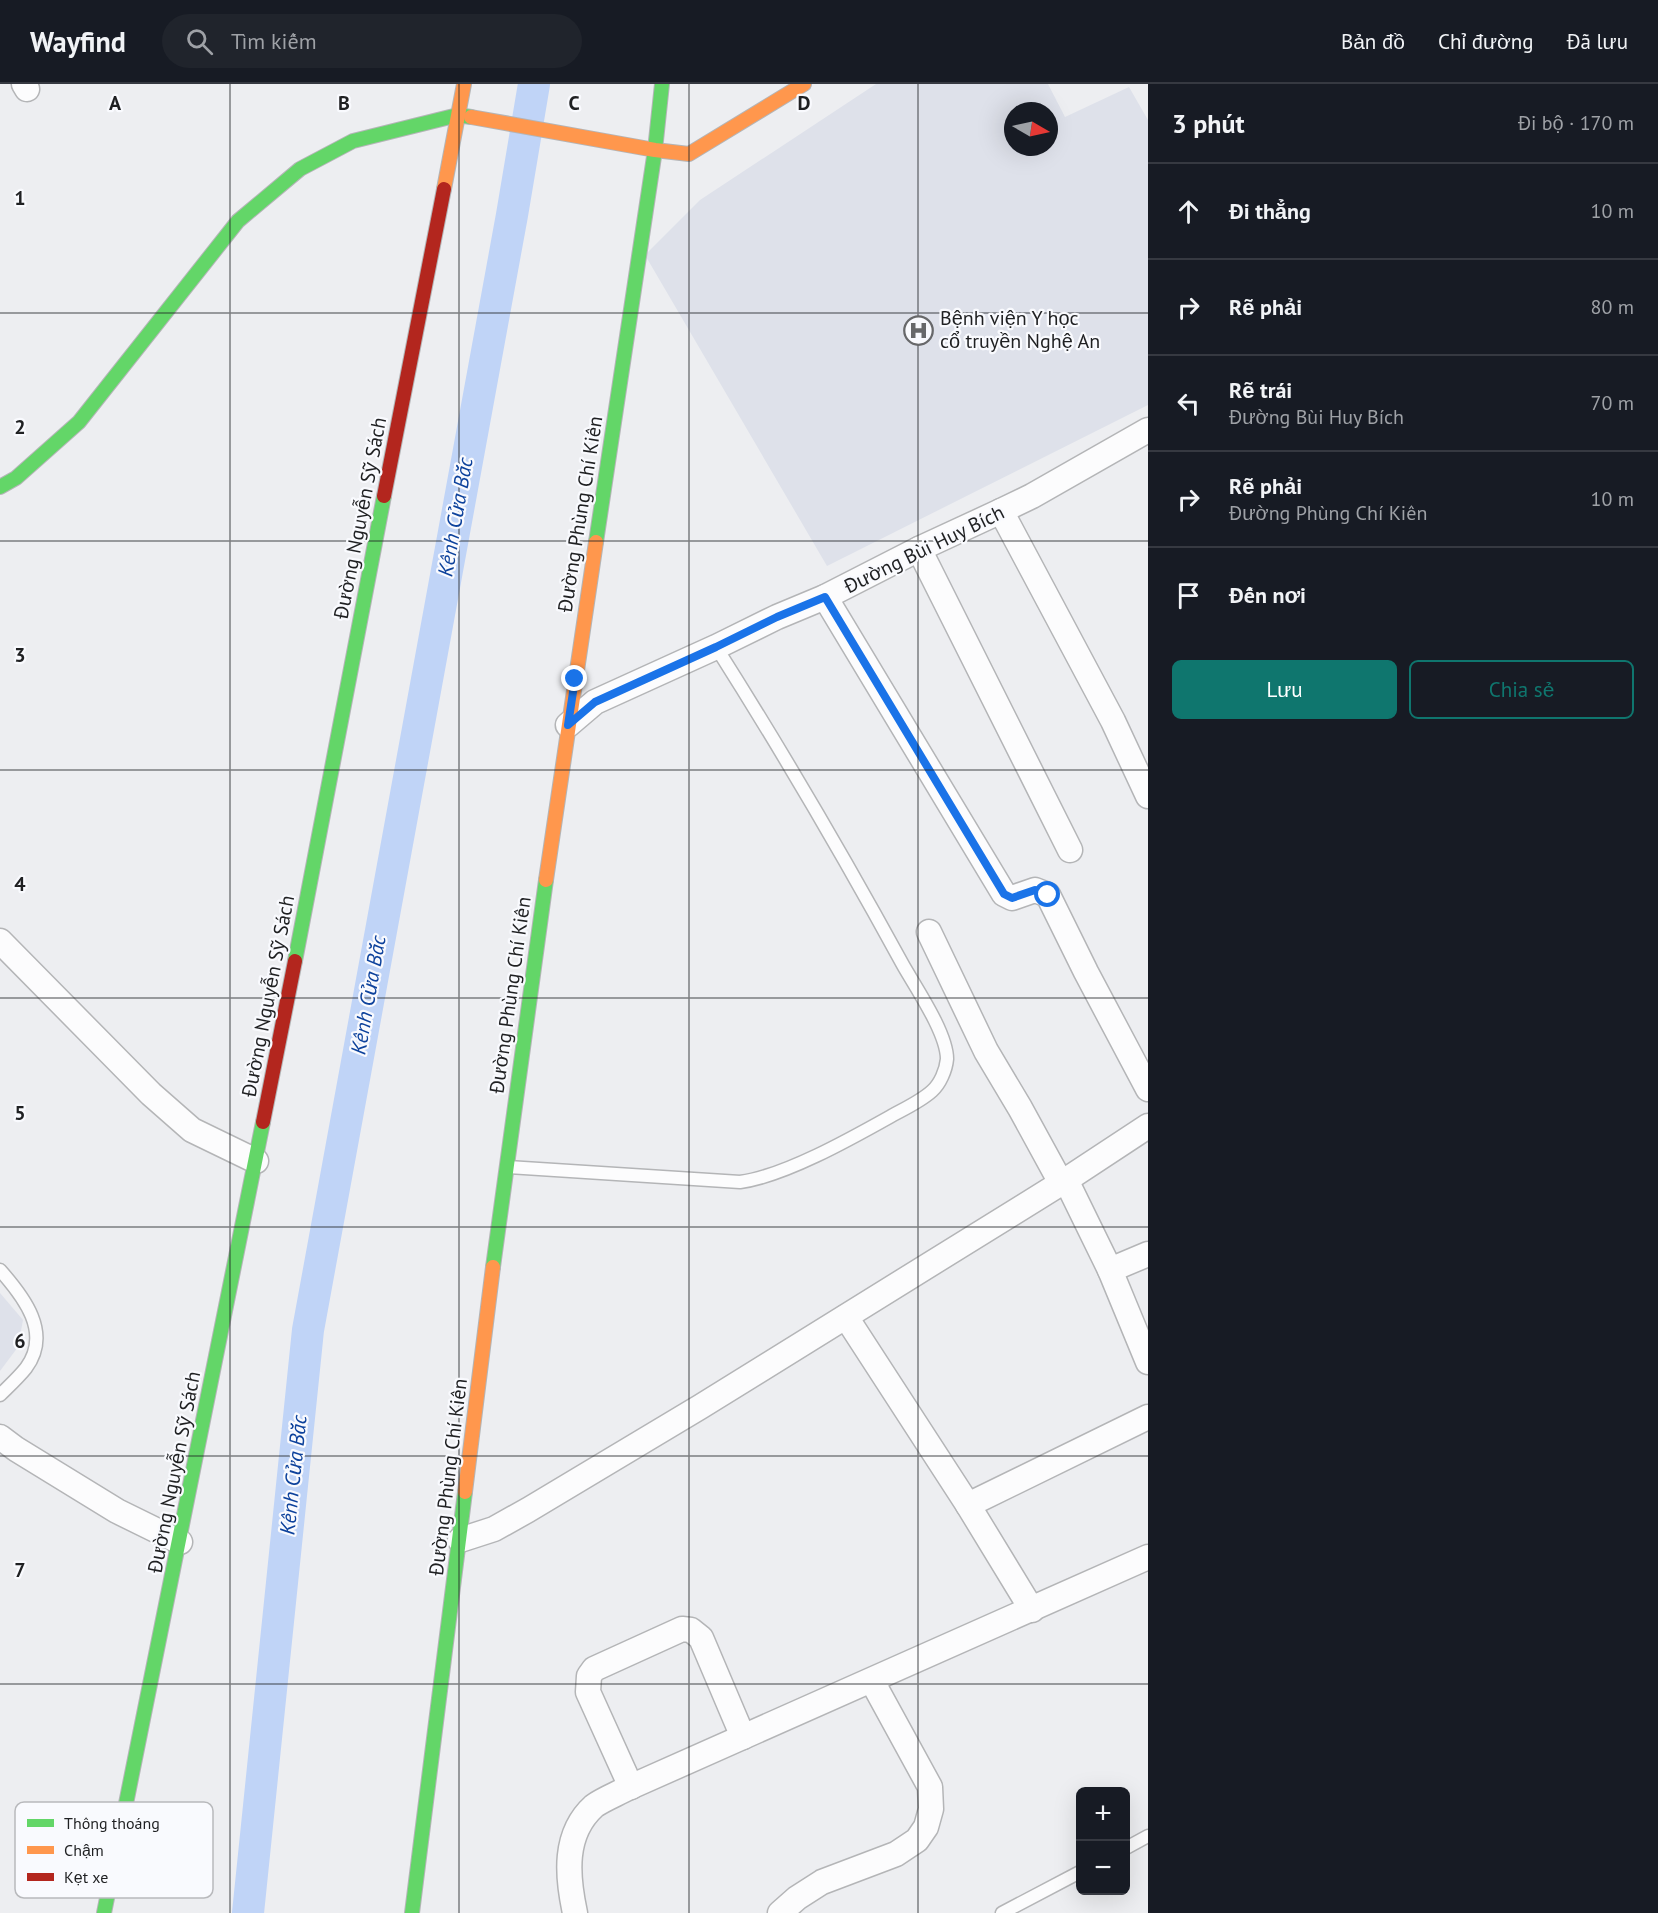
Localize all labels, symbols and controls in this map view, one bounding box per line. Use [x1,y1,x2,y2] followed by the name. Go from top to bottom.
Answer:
[162,14,582,68] search box
[30,23,126,60] text: Wayfind
[183,25,216,58] icon: search
[231,27,317,55] text: Tìm kiếm
[1341,28,1405,55] text: Bản đồ
[1438,28,1534,55] text: Chỉ đường
[1567,28,1628,55] text: Đã lưu
[109,90,122,116] text: A
[338,90,350,116] text: B
[568,90,580,116] text: C
[798,90,811,116] text: D
[1004,102,1058,156] north arrow
[1172,107,1245,140] text: 3 phút
[1518,110,1634,136] text: Đi bộ · 170 m
[14,185,26,211] text: 1
[1172,195,1205,228] icon: ahead
[1229,197,1311,225] text: Đi thẳng
[1591,198,1634,224] text: 10 m
[1172,291,1205,324] icon: right
[1229,293,1302,321] text: Rẽ phải
[1591,294,1634,320] text: 80 m
[940,305,1100,354] place label: Bệnh viện Y học cổ truyền Nghệ An
[903,314,935,346] hospital icon: Bệnh viện Y học cổ truyền Nghệ An
[1229,376,1292,404] text: Rẽ trái
[1172,387,1205,420] icon: left
[1591,390,1634,416] text: 70 m
[1229,404,1404,430] text: Đường Bùi Huy Bích
[14,414,26,440] text: 2
[551,414,608,615] street label: Đường Phùng Chí Kiên
[328,415,392,622] street label: Đường Nguyễn Sỹ Sách
[431,454,479,579] water label: Kênh Cửa Bắc
[1229,472,1302,500] text: Rẽ phải
[1172,483,1205,516] icon: right
[1591,486,1634,512] text: 10 m
[839,499,1008,599] street label: Đường Bùi Huy Bích
[1229,500,1427,526] text: Đường Phùng Chí Kiên
[1172,579,1205,612] icon: arrive
[1229,581,1306,609] text: Đến nơi
[14,642,26,668] text: 3
[1172,660,1397,719] button: Lưu
[1409,660,1634,719] button: Chia sẻ
[561,665,587,691] route end
[14,871,26,897] text: 4
[1034,881,1060,907] route start
[236,893,300,1100] street label: Đường Nguyễn Sỹ Sách
[483,895,537,1096] street label: Đường Phùng Chí Kiên
[344,932,392,1057] water label: Kênh Cửa Bắc
[14,1100,26,1126] text: 5
[14,1328,26,1354] text: 6
[142,1369,206,1576] street label: Đường Nguyễn Sỹ Sách
[423,1377,473,1578] street label: Đường Phùng Chí Kiên
[273,1413,313,1536] water label: Kênh Cửa Bắc
[14,1557,26,1583] text: 7
[1076,1787,1130,1895] map controls
[1076,1787,1130,1841] button: +
[15,1802,213,1898] legend
[64,1813,160,1833] text: Thông thoáng
[64,1840,104,1860] text: Chậm
[1076,1841,1130,1895] button: −
[64,1867,108,1887] text: Kẹt xe

